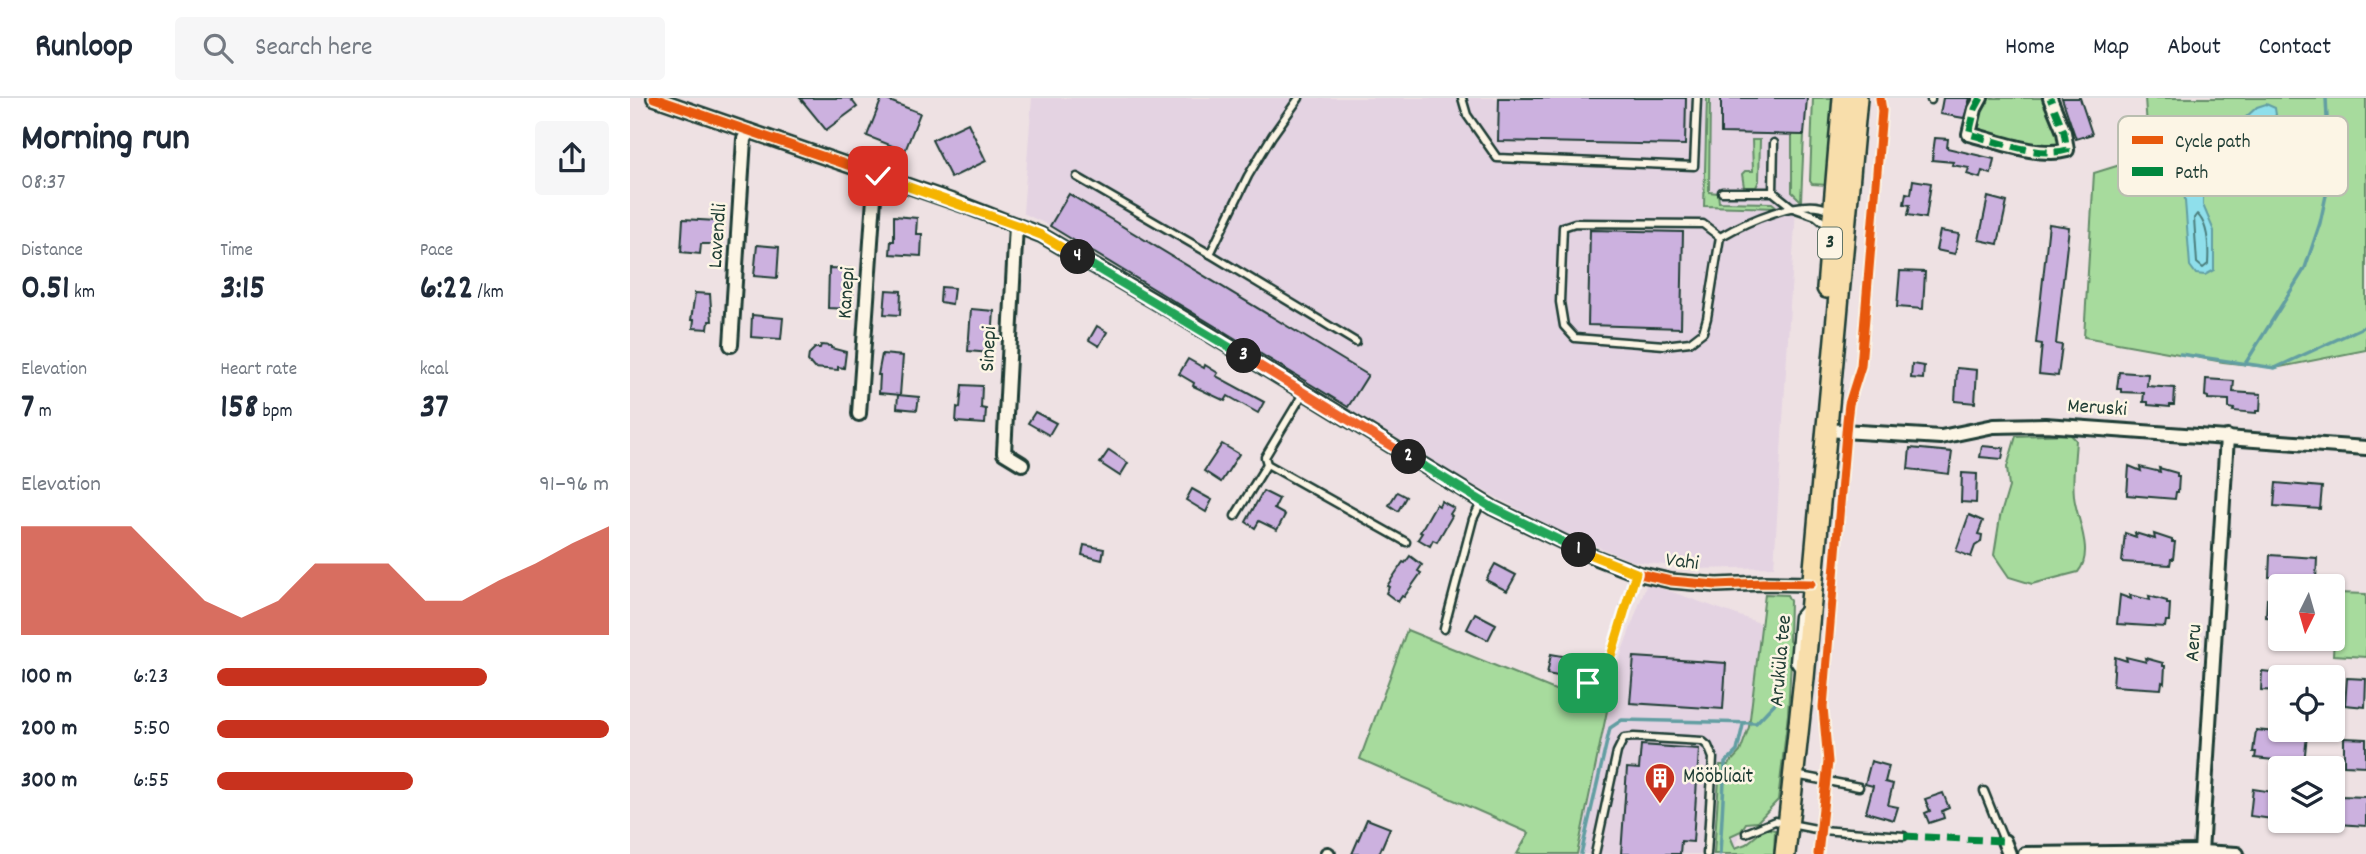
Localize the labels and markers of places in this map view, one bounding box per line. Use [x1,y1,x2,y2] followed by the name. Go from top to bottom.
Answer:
[848,146,908,206] pin
[1060,240,1096,274] pin: 4
[1226,338,1262,374] pin: 3
[1392,440,1426,474] pin: 2
[1562,532,1597,568] pin: 1
[1558,653,1618,713] pin
[1643,761,1677,805] building icon: Mööbliait
[1683,763,1754,793] place label: Mööbliait

